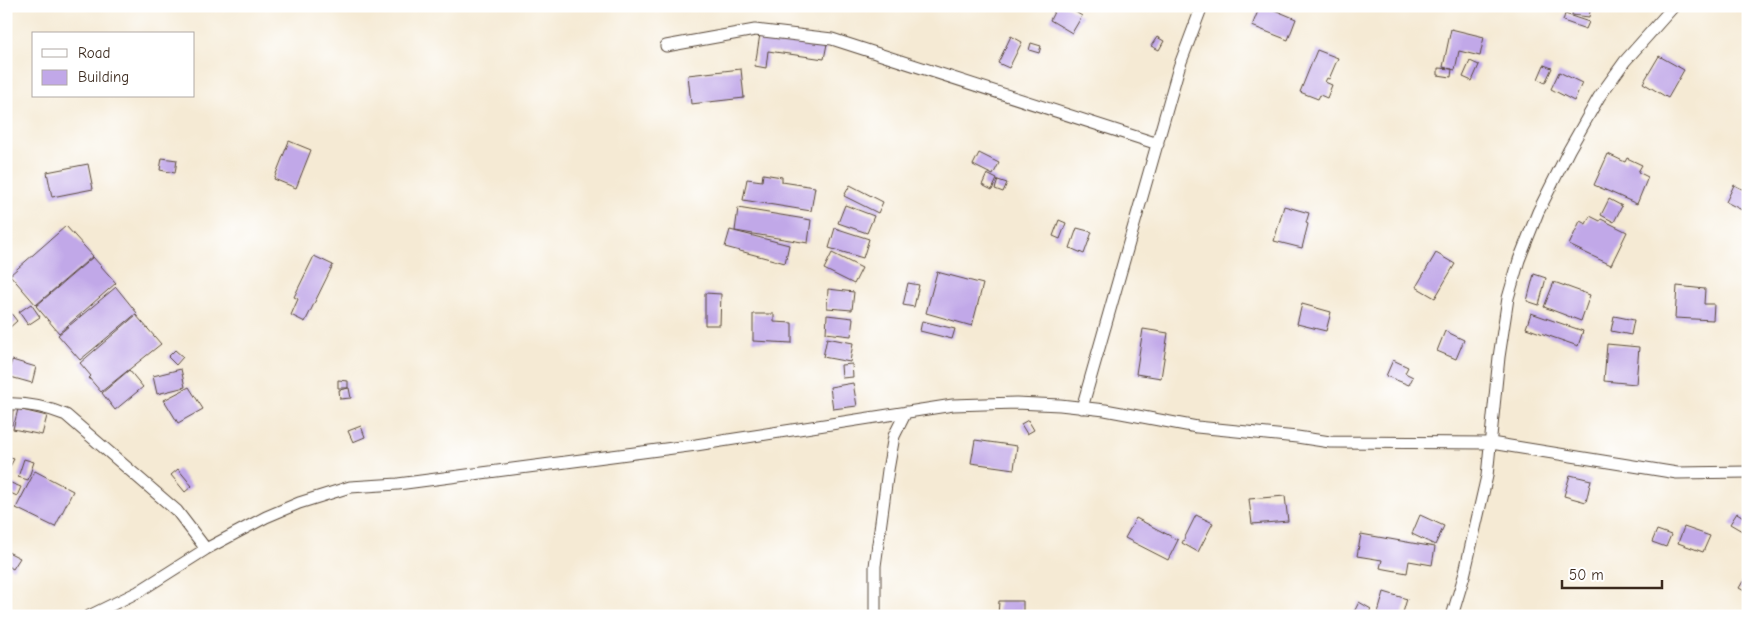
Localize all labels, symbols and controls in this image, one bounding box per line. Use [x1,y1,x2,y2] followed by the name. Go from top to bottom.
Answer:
[32,32,195,98] legend
[78,44,110,62] text: Road
[78,68,129,86] text: Building
[1562,557,1662,589] scale bar
[1569,566,1604,584] text: 50 m

